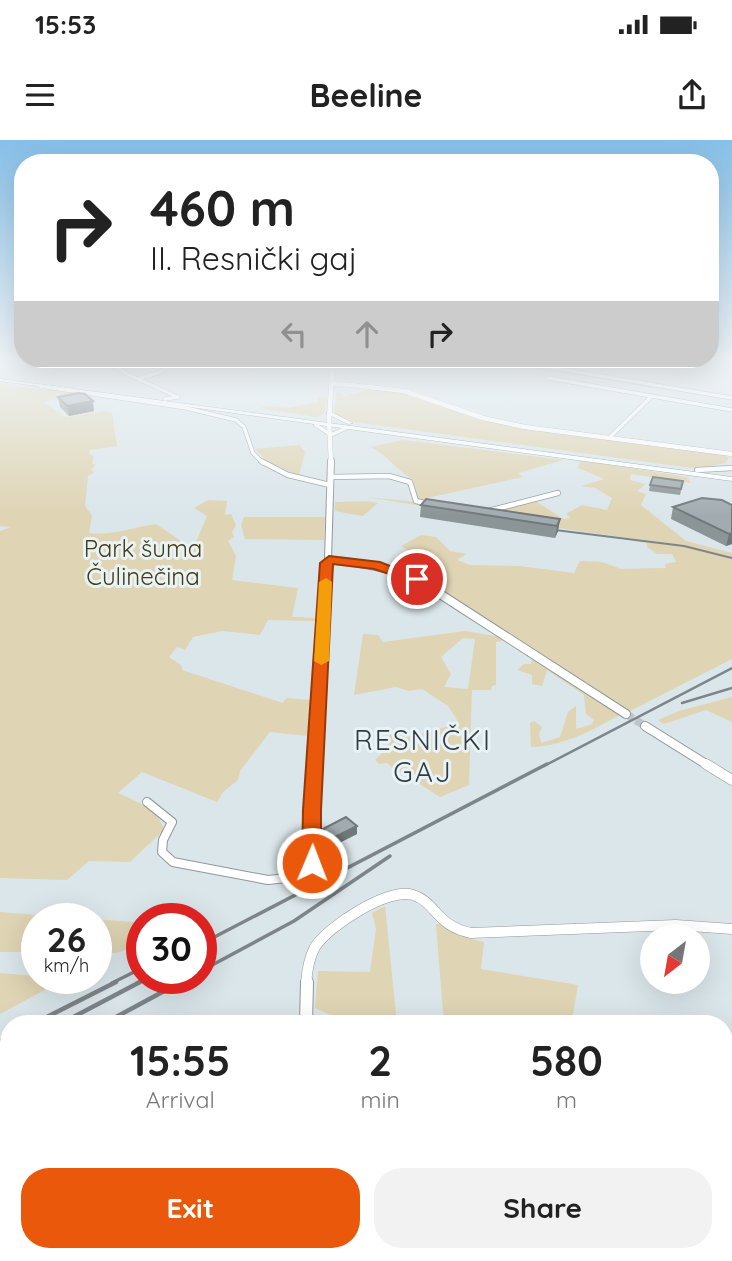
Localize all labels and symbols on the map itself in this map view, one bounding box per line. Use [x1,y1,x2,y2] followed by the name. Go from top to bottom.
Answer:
[84,533,202,591] park label: Park šuma Čulinečina
[387,549,447,609] pin
[354,722,492,789] district label: RESNIČKI GAJ
[275,826,349,900] position arrow
[126,903,217,994] speed limit sign: 30
[640,924,710,994] north arrow

